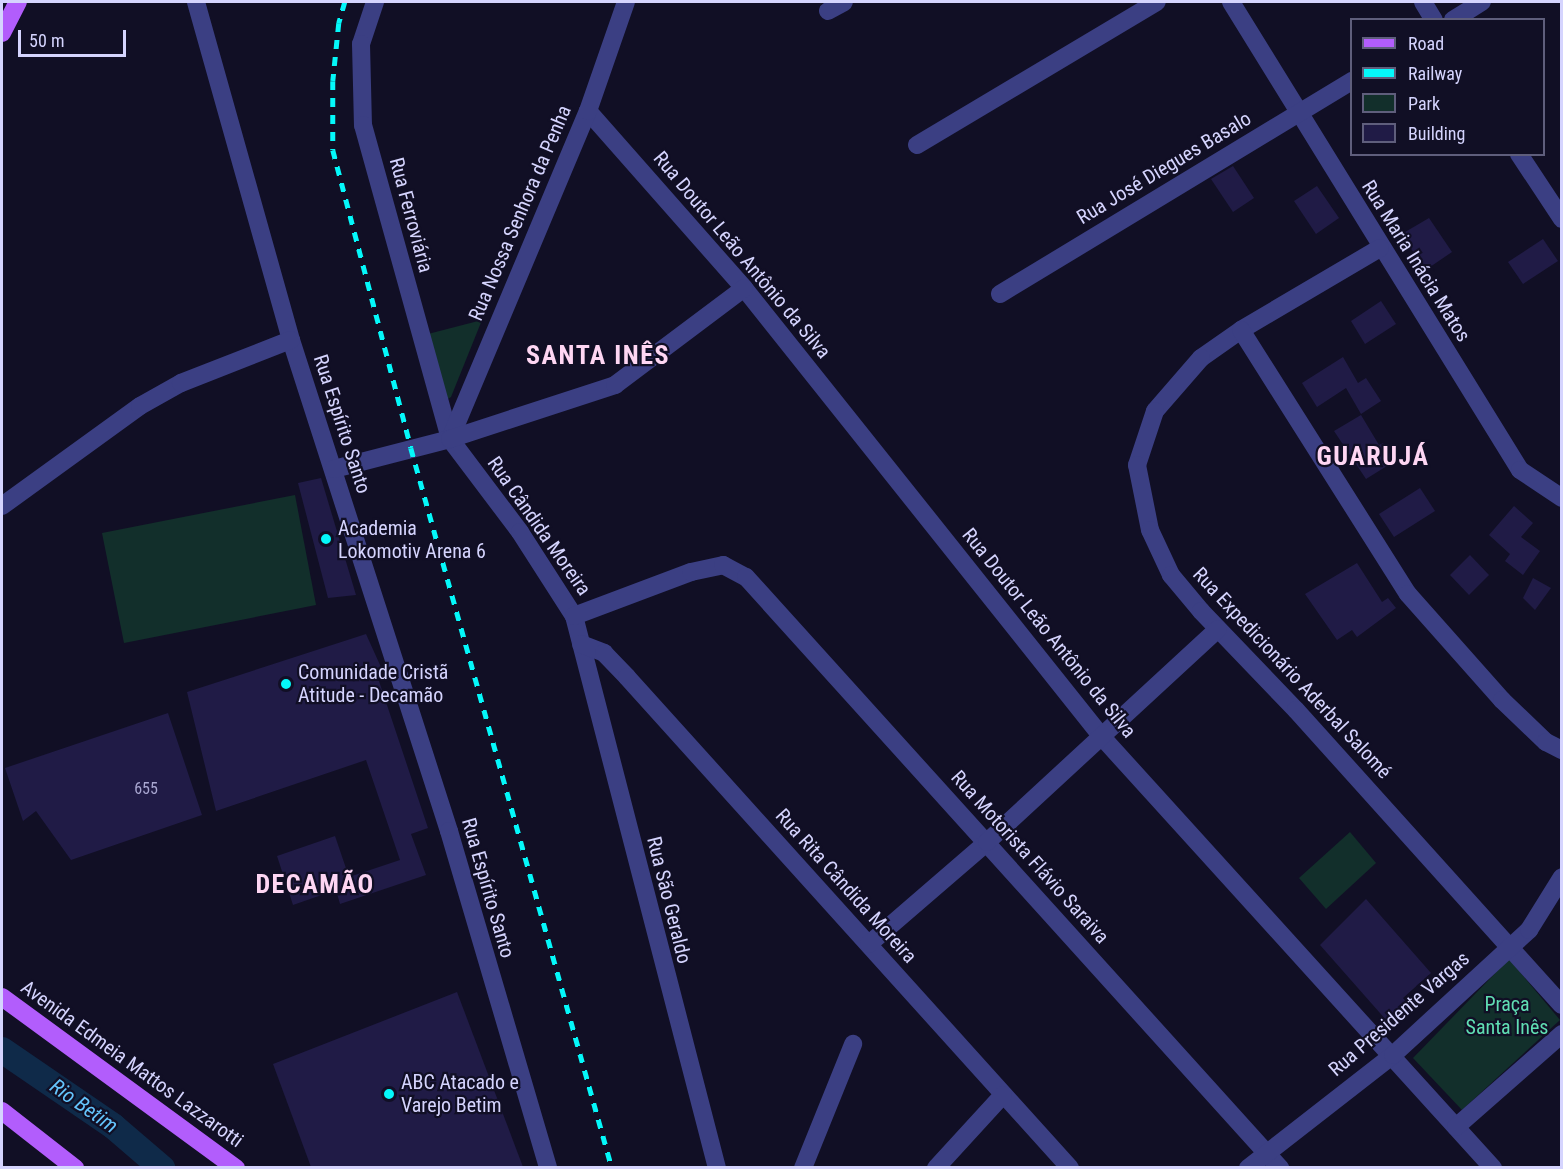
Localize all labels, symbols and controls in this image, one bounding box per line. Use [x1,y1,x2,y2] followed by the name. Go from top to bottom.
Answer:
[21,18,129,56] scale bar
[1350,18,1545,156] legend
[29,30,64,51] text: 50 m
[1408,33,1444,54] text: Road
[1408,63,1462,84] text: Railway
[1408,93,1440,114] text: Park
[464,102,576,324] street label: Rua Nossa Senhora da Penha
[1073,106,1255,230] street label: Rua José Diegues Basalo
[1408,123,1465,144] text: Building
[648,147,836,363] street label: Rua Doutor Leão Antônio da Silva
[384,155,438,275] street label: Rua Ferroviária
[1357,176,1475,346] street label: Rua Maria Inácia Matos
[526,340,670,372] district label: SANTA INÊS
[308,352,376,496] street label: Rua Espírito Santo
[1316,441,1430,473] district label: GUARUJÁ
[482,452,596,600] street label: Rua Cândida Moreira
[338,516,486,563] place label: Academia Lokomotiv Arena 6
[957,523,1141,743] street label: Rua Doutor Leão Antônio da Silva
[319,532,333,546] marker: Academia Lokomotiv Arena 6
[1188,562,1396,784] street label: Rua Expedicionário Aderbal Salomé
[298,660,448,707] place label: Comunidade Cristã Atitude - Decamão
[279,677,293,691] marker: Comunidade Cristã Atitude - Decamão
[946,766,1114,948] street label: Rua Motorista Flávio Saraiva
[134,779,158,799] house number: 655
[770,804,922,968] street label: Rua Rita Cândida Moreira
[457,815,519,961] street label: Rua Espírito Santo
[642,834,696,966] street label: Rua São Geraldo
[255,869,375,901] district label: DECAMÃO
[1324,946,1474,1082] street label: Rua Presidente Vargas
[16,975,248,1153] street label: Avenida Edmeia Mattos Lazzarotti
[1466,993,1548,1040] park label: Praça Santa Inês
[401,1070,519,1117] place label: ABC Atacado e Varejo Betim
[45,1074,123,1138] water label: Rio Betim
[382,1087,396,1101] marker: ABC Atacado e Varejo Betim

